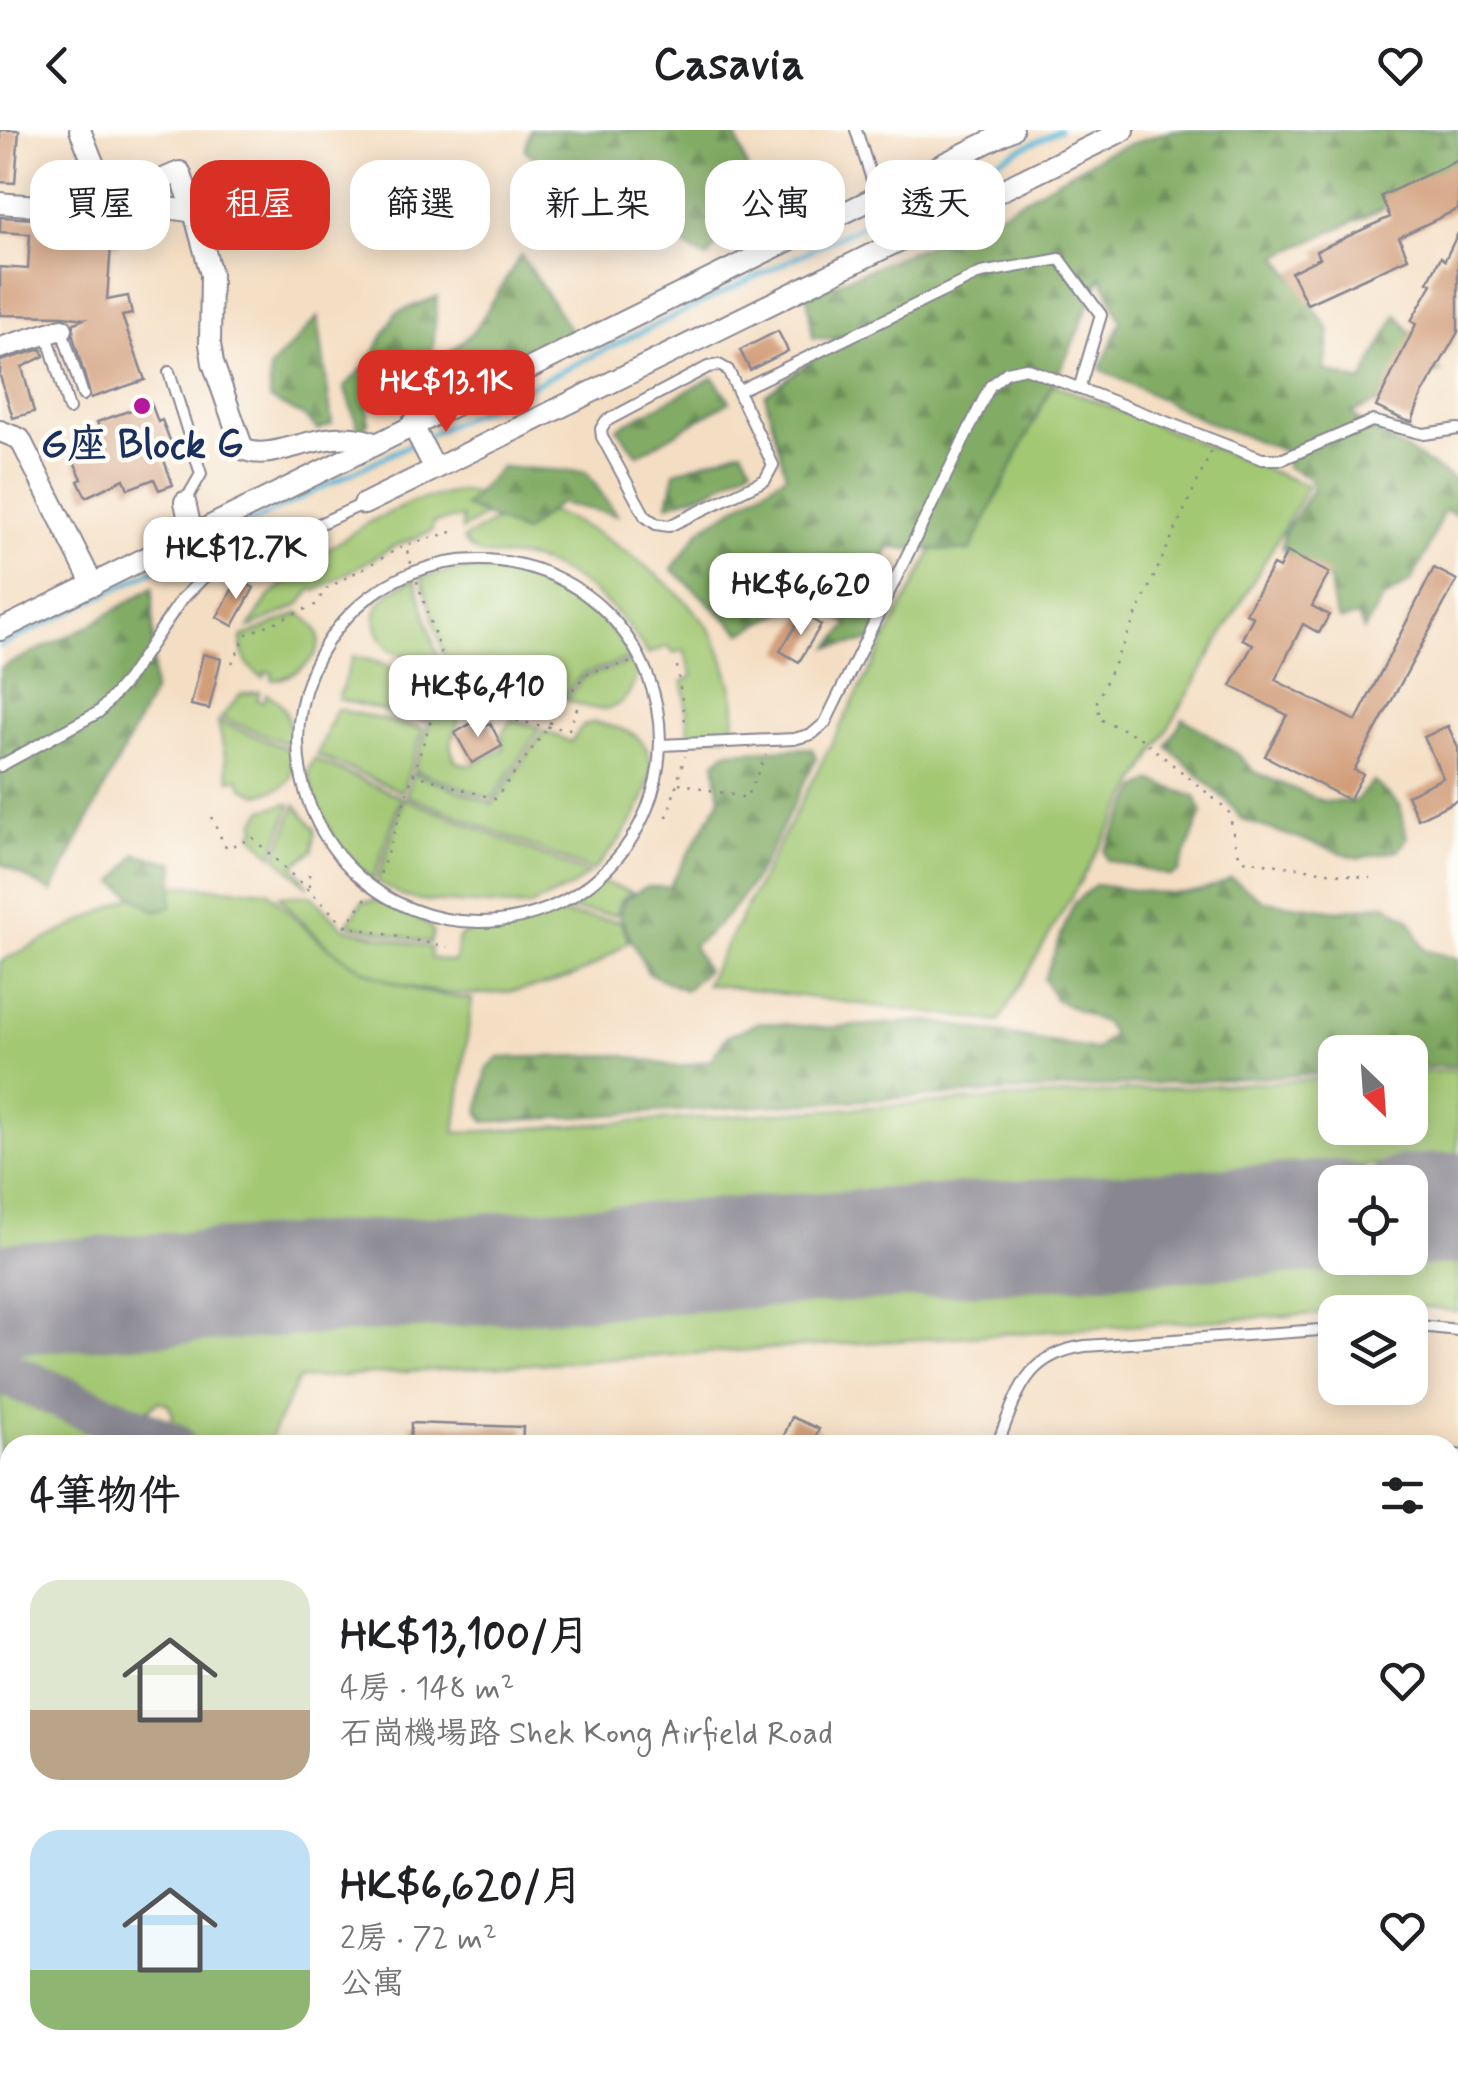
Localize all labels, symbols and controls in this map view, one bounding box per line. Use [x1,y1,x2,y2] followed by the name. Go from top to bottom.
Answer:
[653,36,805,95] text: Casavia
[30,38,85,93] icon: back
[1373,38,1428,93] icon: heart
[30,160,170,250] chip: 買屋
[190,160,330,250] chip: 租屋
[350,160,490,250] chip: 篩選
[510,160,685,250] chip: 新上架
[705,160,845,250] chip: 公寓
[865,160,1005,250] chip: 透天
[343,350,549,435] pin: HK$13.1K
[380,361,512,403] text: HK$13.1K
[131,395,153,417] marker: G座 Block G
[41,420,243,472] place label: G座 Block G
[133,517,339,602] pin: HK$12.7K
[165,528,307,570] text: HK$12.7K
[698,553,904,638] pin: HK$6,620
[731,564,871,606] text: HK$6,620
[375,655,581,740] pin: HK$6,410
[411,666,545,708] text: HK$6,410
[1318,1035,1428,1145] north arrow
[1318,1035,1428,1405] map controls
[1318,1165,1428,1275] button: locate
[1318,1295,1428,1405] button: layers
[1375,1468,1430,1523] icon: filters
[30,1470,180,1525] text: 4筆物件
[340,1610,590,1665] text: HK$13,100/月
[110,1620,230,1740] icon: home
[1375,1653,1430,1708] icon: heart
[340,1668,515,1710] text: 4房 · 148 m²
[340,1713,833,1755] text: 石崗機場路 Shek Kong Airfield Road
[340,1860,583,1915] text: HK$6,620/月
[110,1870,230,1990] icon: home
[1375,1903,1430,1958] icon: heart
[340,1918,497,1960] text: 2房 · 72 m²
[340,1963,404,2005] text: 公寓

